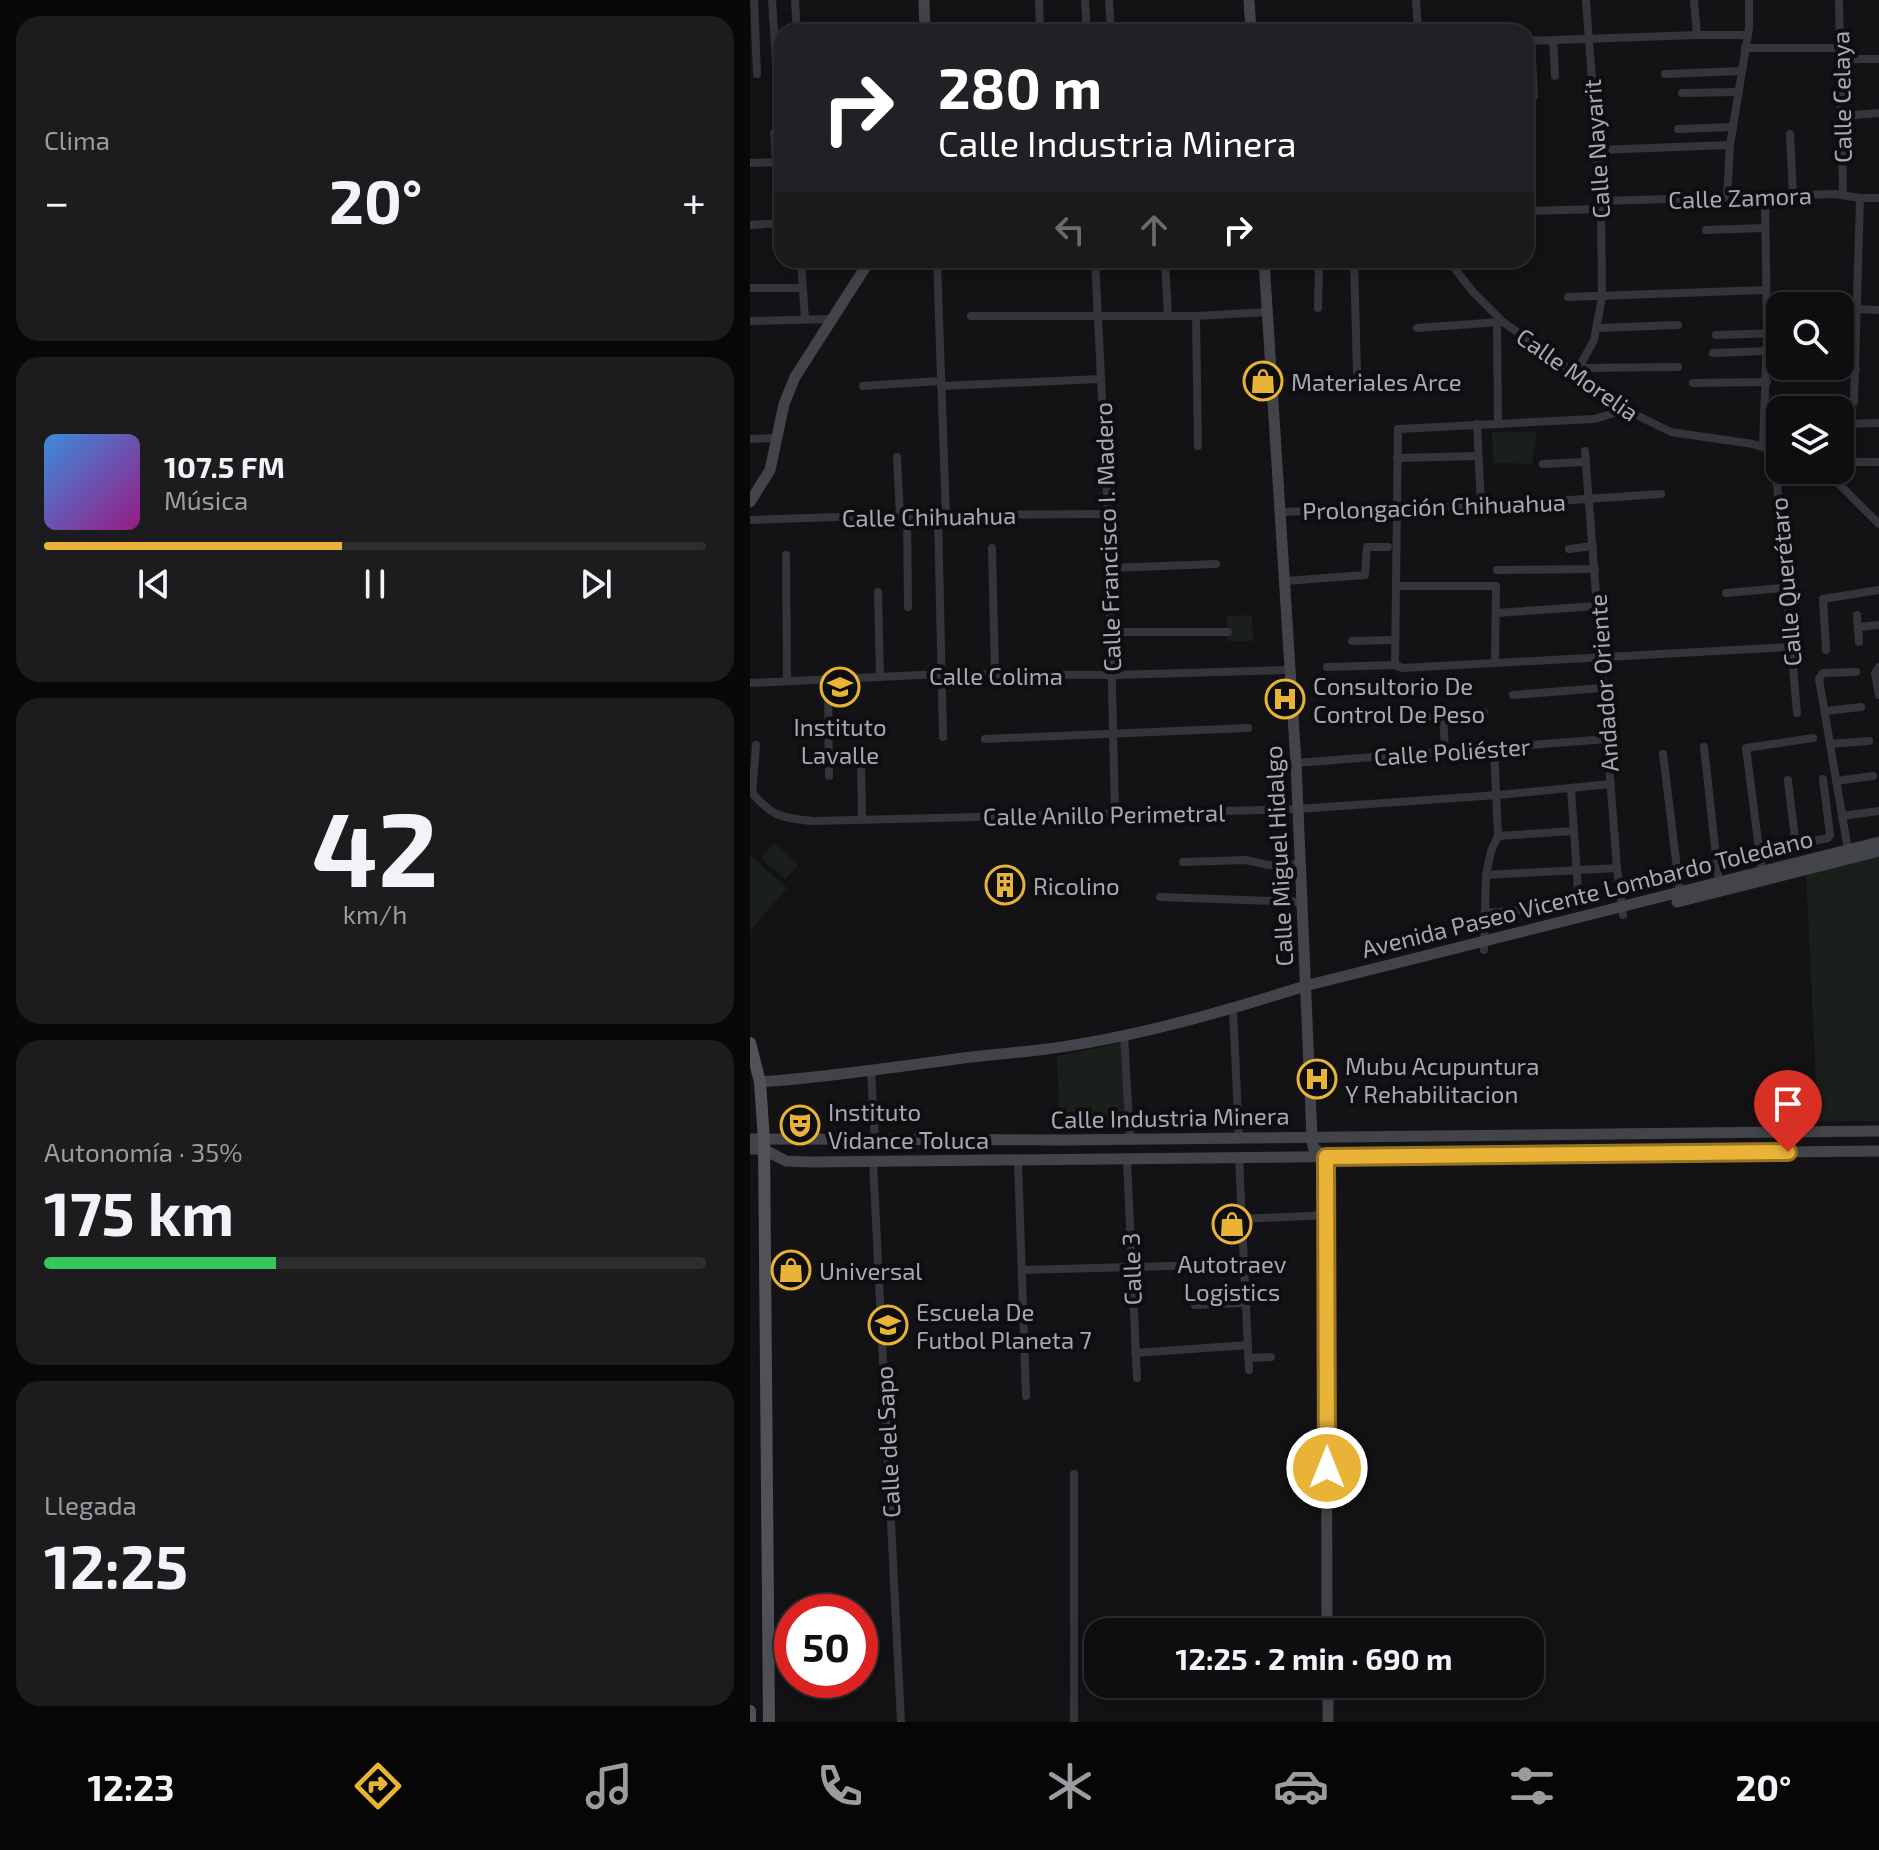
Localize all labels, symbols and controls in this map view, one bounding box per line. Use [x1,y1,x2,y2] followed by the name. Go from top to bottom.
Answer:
[1825,31,1857,163] street label: Calle Celaya
[938,53,1102,120] text: 280 m
[806,56,910,160] icon: right
[1577,78,1615,220] street label: Calle Nayarit
[938,121,1297,164] text: Calle Industria Minera
[44,124,110,155] text: Clima
[329,164,422,236] text: 20°
[44,174,70,227] text: −
[682,174,706,227] text: +
[1668,180,1812,214] street label: Calle Zamora
[1048,208,1092,252] icon: left
[1132,208,1176,252] icon: ahead
[1216,208,1260,252] icon: right
[1766,292,1854,484] map controls
[1766,292,1854,380] button: search
[1511,321,1645,427] street label: Calle Morelia
[1242,360,1284,402] shop icon: Materiales Arce
[1291,367,1462,396] place label: Materiales Arce
[1766,396,1854,484] button: layers
[1088,402,1126,672] street label: Calle Francisco I. Madero
[164,448,285,484] text: 107.5 FM
[164,484,248,515] text: Música
[1302,487,1566,525] street label: Prolongación Chihuahua
[1763,496,1807,668] street label: Calle Querétaro
[841,500,1017,532] street label: Calle Chihuahua
[132,562,176,606] icon: previous
[353,562,397,606] icon: pause
[574,562,618,606] icon: next
[1582,593,1624,773] street label: Andador Oriente
[929,661,1063,690] street label: Calle Colima
[819,666,861,708] school or university icon: Instituto Lavalle
[1313,671,1485,728] place label: Consultorio De Control De Peso
[1264,678,1306,720] hospital icon: Consultorio De Control De Peso
[793,712,887,769] place label: Instituto Lavalle
[1373,731,1532,771] street label: Calle Poliéster
[1258,745,1298,967] street label: Calle Miguel Hidalgo
[312,783,438,908] text: 42
[983,797,1225,831] street label: Calle Anillo Perimetral
[1358,823,1816,963] street label: Avenida Paseo Vicente Lombardo Toledano
[984,864,1026,906] building icon: Ricolino
[1033,871,1120,900] place label: Ricolino
[343,898,407,929] text: km/h
[1345,1051,1539,1108] place label: Mubu Acupuntura Y Rehabilitacion
[1296,1058,1338,1100] hospital icon: Mubu Acupuntura Y Rehabilitacion
[1754,1070,1822,1152] pin
[1766,1082,1810,1126] icon: arrive
[828,1097,989,1154] place label: Instituto Vidance Toluca
[1050,1100,1290,1134] street label: Calle Industria Minera
[779,1104,821,1146] theatre icon: Instituto Vidance Toluca
[44,1136,242,1167] text: Autonomía · 35%
[44,1176,234,1248] text: 175 km
[1211,1203,1253,1245] shop icon: Autotraev Logistics
[1115,1232,1147,1306] street label: Calle 3
[770,1249,812,1291] shop icon: Universal
[1178,1249,1287,1306] place label: Autotraev Logistics
[819,1256,922,1285] place label: Universal
[916,1297,1092,1354] place label: Escuela De Futbol Planeta 7
[867,1304,909,1346] school or university icon: Escuela De Futbol Planeta 7
[869,1365,905,1519] street label: Calle del Sapo
[1285,1426,1369,1510] position arrow
[44,1489,137,1520] text: Llegada
[44,1529,188,1601] text: 12:25
[774,1594,878,1698] speed limit sign: 50
[1176,1640,1452,1676] text: 12:25 · 2 min · 690 m
[350,1758,406,1814] icon: directions
[581,1758,637,1814] icon: music
[812,1758,868,1814] icon: phone
[1042,1758,1098,1814] icon: climate
[1273,1758,1329,1814] icon: car
[1504,1758,1560,1814] icon: filters
[87,1765,175,1808] text: 12:23
[1735,1765,1791,1808] text: 20°

